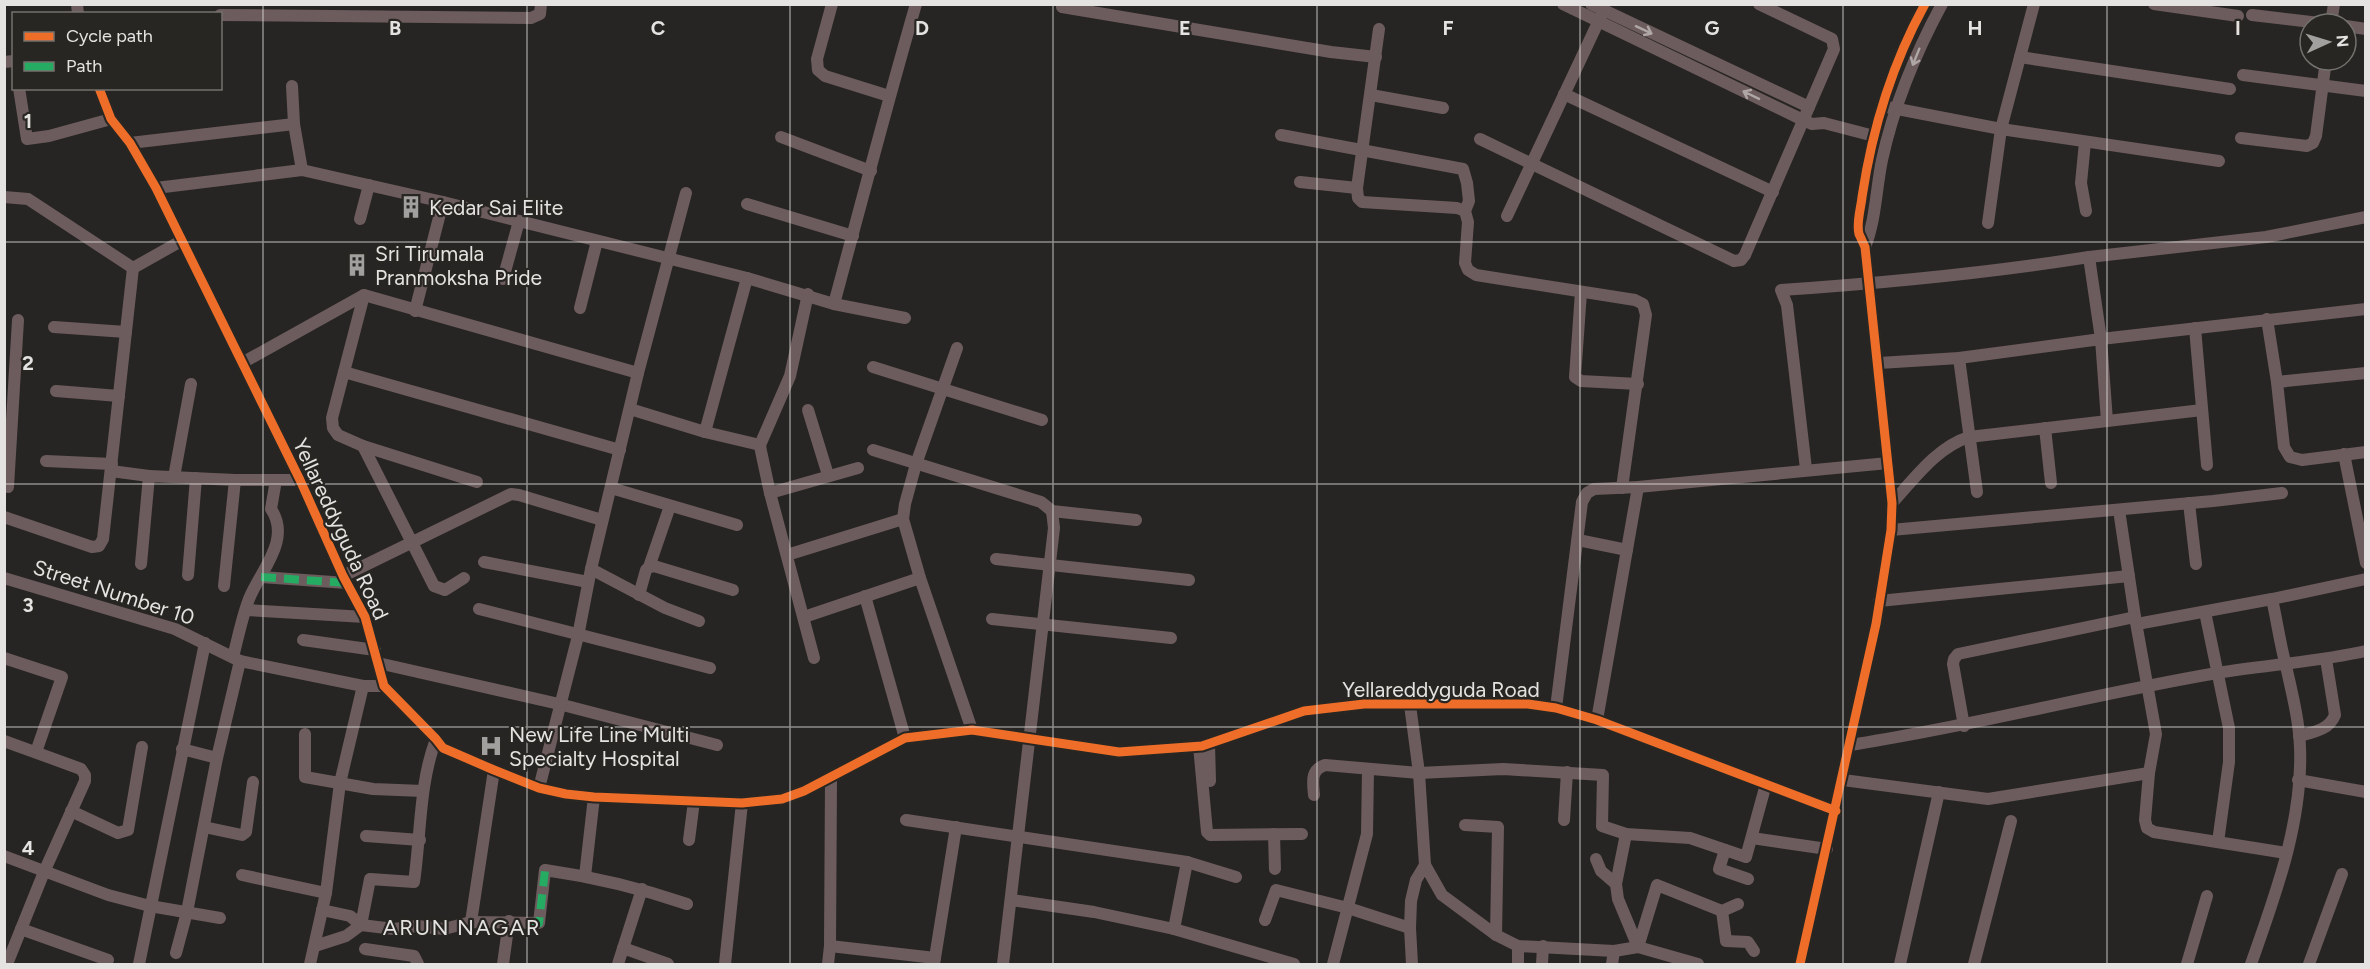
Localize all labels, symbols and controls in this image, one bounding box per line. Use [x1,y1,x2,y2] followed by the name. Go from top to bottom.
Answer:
[12,12,222,90] legend
[2298,12,2358,72] north arrow
[389,16,401,40] text: B
[651,16,665,40] text: C
[915,16,929,40] text: D
[1179,16,1191,40] text: E
[1442,16,1454,40] text: F
[1705,16,1720,40] text: G
[1968,16,1983,40] text: H
[2235,16,2241,40] text: I
[1635,24,1653,36] one-way arrow
[66,25,153,47] text: Cycle path
[2333,34,2352,48] text: N
[1909,47,1920,65] one-way arrow
[66,55,102,77] text: Path
[1742,89,1760,101] one-way arrow
[24,109,32,133] text: 1
[398,194,424,220] building icon: Kedar Sai Elite
[429,195,563,220] place label: Kedar Sai Elite
[375,241,542,290] place label: Sri Tirumala Pranmoksha Pride
[344,252,370,278] building icon: Sri Tirumala Pranmoksha Pride
[22,351,34,375] text: 2
[288,434,394,624] street label: Yellareddyguda Road
[30,554,198,630] street label: Street Number 10
[22,593,34,617] text: 3
[1342,677,1540,702] street label: Yellareddyguda Road
[509,722,689,771] place label: New Life Line Multi Specialty Hospital
[478,733,504,759] hospital icon: New Life Line Multi Specialty Hospital
[22,836,35,860] text: 4
[383,914,541,941] district label: ARUN NAGAR

